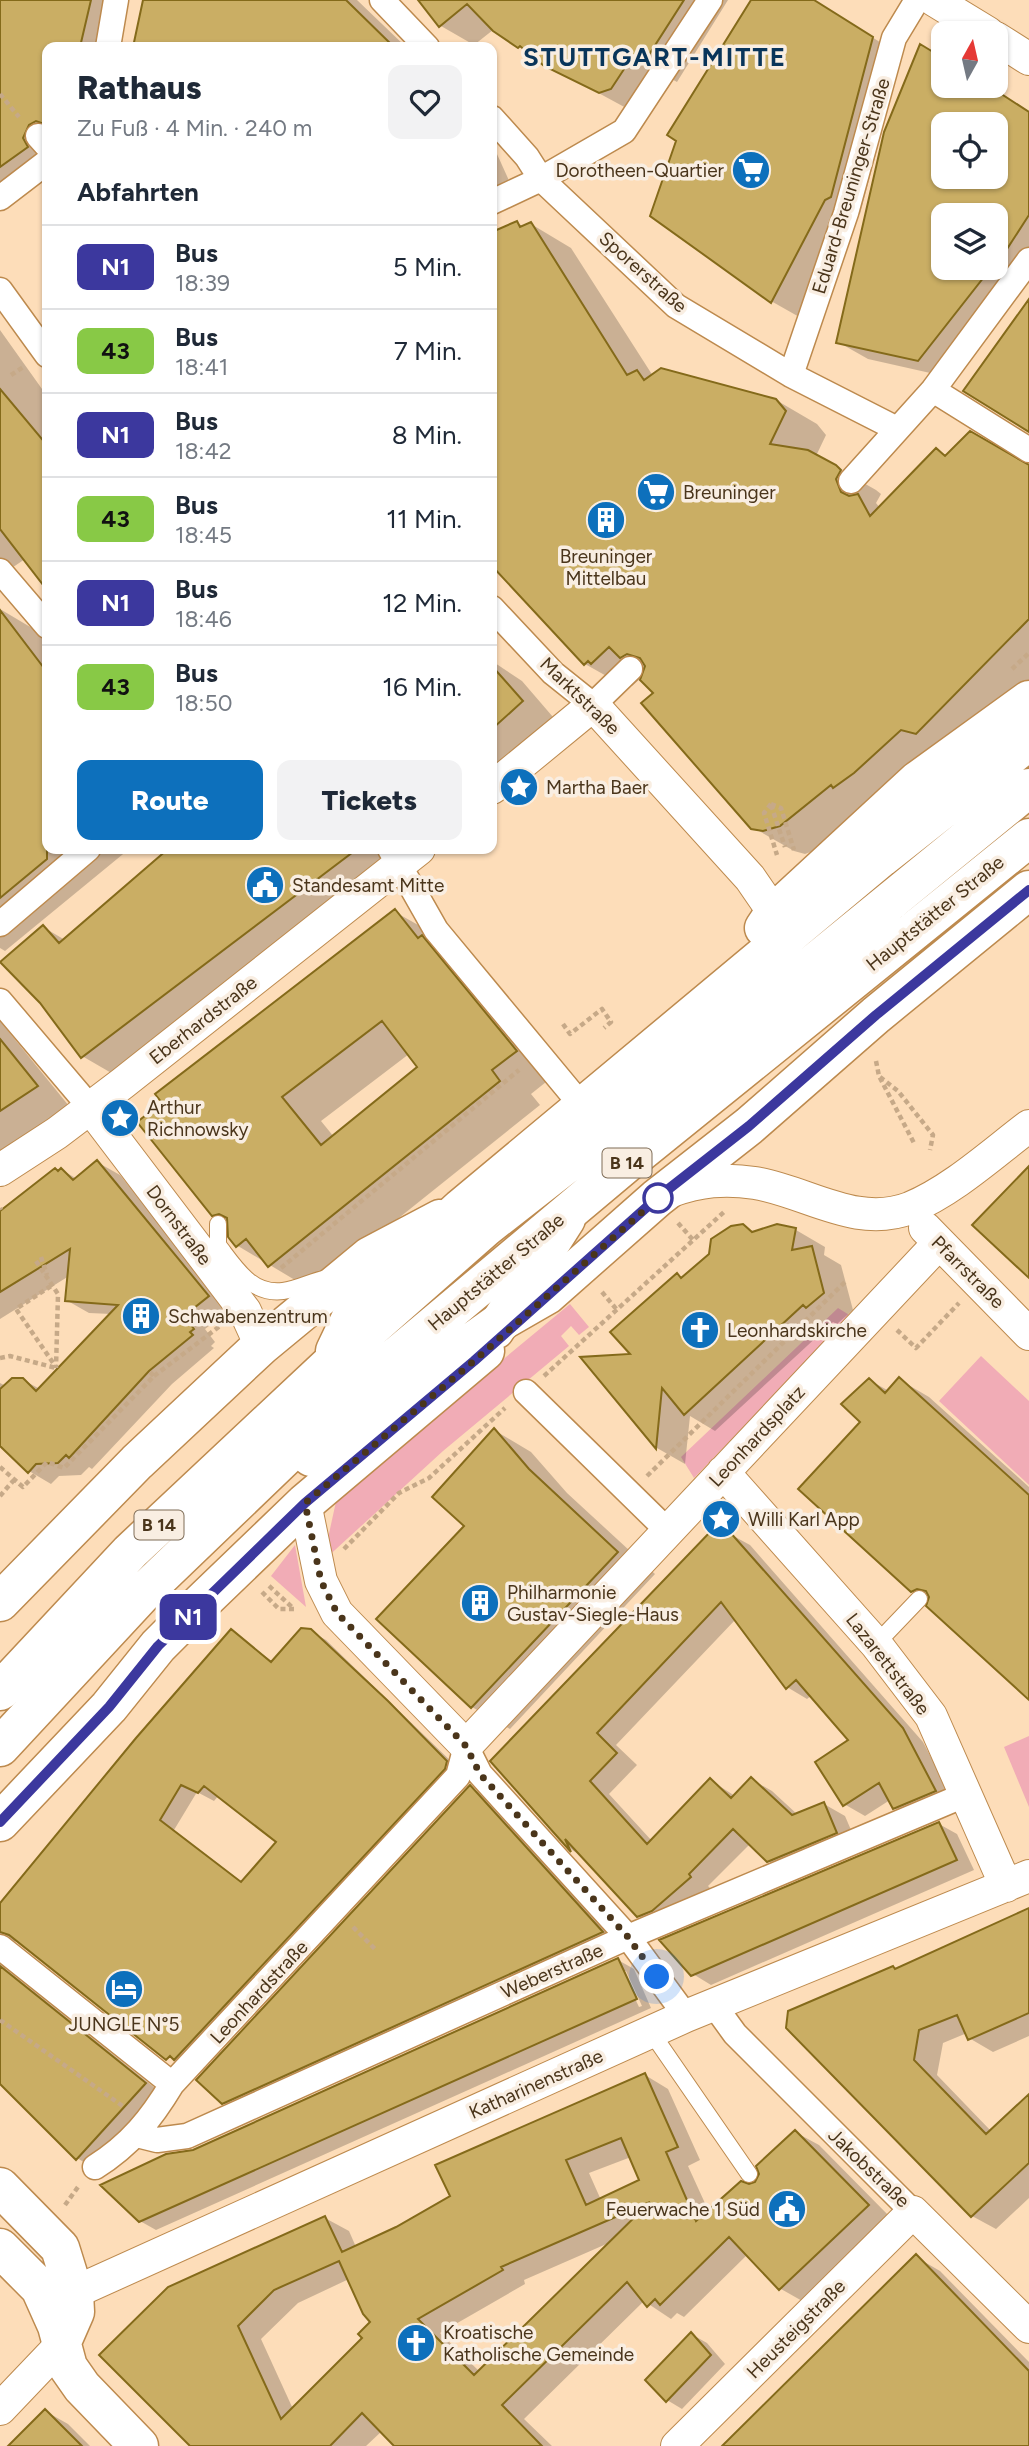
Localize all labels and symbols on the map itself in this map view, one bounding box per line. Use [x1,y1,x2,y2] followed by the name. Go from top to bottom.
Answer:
[931,21,1008,98] north arrow
[523,41,787,73] district label: STUTTGART-MITTE
[807,75,895,297] street label: Eduard-Breuninger-Straße
[730,149,772,191] supermarket icon: Dorotheen-Quartier
[555,159,725,182] place label: Dorotheen-Quartier
[594,227,692,317] street label: Sporerstraße
[635,471,677,513] supermarket icon: Breuninger
[683,481,776,504] place label: Breuninger
[585,499,627,541] building icon: Breuninger Mittelbau
[560,545,653,590] place label: Breuninger Mittelbau
[535,652,625,740] street label: Marktstraße
[498,766,540,808] place icon: Martha Baer
[546,776,649,799] place label: Martha Baer
[861,850,1009,976] street label: Hauptstätter Straße
[244,864,286,906] public building icon: Standesamt Mitte
[292,874,444,897] place label: Standesamt Mitte
[145,971,261,1069] street label: Eberhardstraße
[147,1096,249,1141] place label: Arthur Richnowsky
[99,1097,141,1139] place icon: Arthur Richnowsky
[602,1148,652,1178] road number: B 14
[141,1180,217,1270] street label: Dornstraße
[643,1183,673,1213] unlabelled marker
[423,1208,569,1336] street label: Hauptstätter Straße
[927,1231,1009,1313] street label: Pfarrstraße
[120,1295,162,1337] building icon: Schwabenzentrum
[168,1305,328,1328] place label: Schwabenzentrum
[679,1309,721,1351] church icon: Leonhardskirche
[727,1319,867,1342] place label: Leonhardskirche
[704,1381,810,1491] street label: Leonhardsplatz
[700,1498,742,1540] place icon: Willi Karl App
[748,1508,860,1531] place label: Willi Karl App
[134,1510,184,1540] road number: B 14
[507,1581,679,1626] place label: Philharmonie Gustav-Siegle-Haus
[459,1582,501,1624] building icon: Philharmonie Gustav-Siegle-Haus
[156,1594,220,1640] line badge: N1
[841,1608,935,1720] street label: Lazarettstraße
[205,1936,313,2048] street label: Leonhardstraße
[498,1938,606,2004] street label: Weberstraße
[639,1959,674,1994] your location
[103,1968,145,2010] hotel icon: JUNGLE N°5
[69,2013,179,2036] place label: JUNGLE N°5
[465,2044,607,2124] street label: Katharinenstraße
[824,2124,914,2212] street label: Jakobstraße
[766,2188,808,2230] public building icon: Feuerwache 1 Süd
[606,2198,760,2221] place label: Feuerwache 1 Süd
[742,2275,850,2383] street label: Heusteigstraße
[443,2321,634,2366] place label: Kroatische Katholische Gemeinde
[395,2322,437,2364] church icon: Kroatische Katholische Gemeinde

